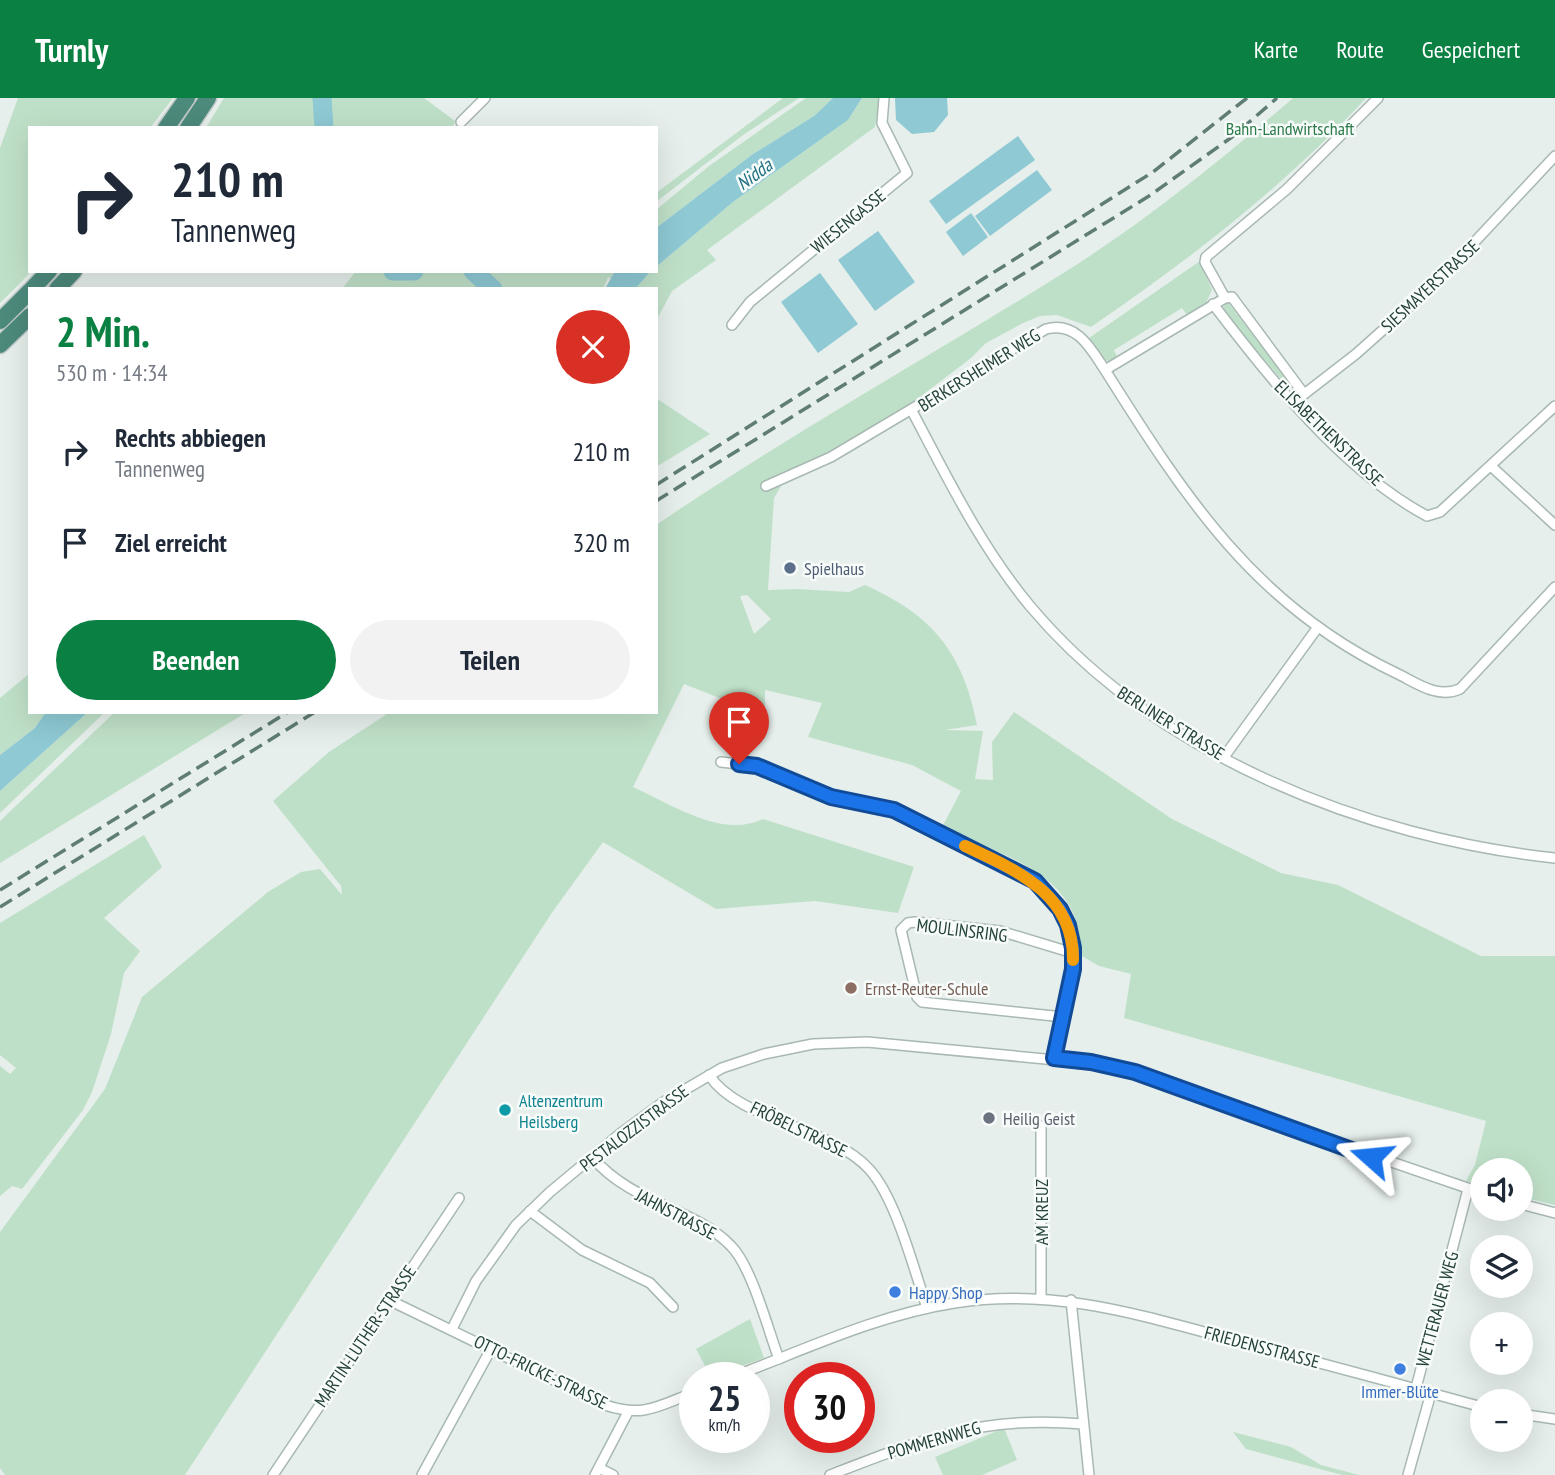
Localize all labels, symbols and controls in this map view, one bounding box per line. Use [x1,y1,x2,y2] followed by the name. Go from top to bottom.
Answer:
[35,28,108,71] text: Turnly
[1254,34,1298,65] text: Karte
[1336,34,1384,65] text: Route
[1422,34,1520,65] text: Gespeichert
[1226,117,1354,140] park label: Bahn-Landwirtschaft
[171,147,284,211] text: 210 m
[731,152,778,195] water label: Nidda
[56,154,147,245] icon: right
[806,184,890,258] street label: WIESENGASSE
[171,209,296,251] text: Tannenweg
[1376,234,1484,338] street label: SIESMAYERSTRASSE
[56,304,150,359] text: 2 Min.
[556,310,630,384] button: close
[914,323,1044,417] street label: BERKERSHEIMER WEG
[56,358,168,387] text: 530 m · 14:34
[1270,375,1388,491] street label: ELISABETHENSTRASSE
[115,421,266,454] text: Rechts abbiegen
[56,433,94,471] icon: right
[572,435,630,468] text: 210 m
[115,454,205,483] text: Tannenweg
[56,524,94,562] icon: arrive
[115,526,227,559] text: Ziel erreicht
[572,526,630,559] text: 320 m
[804,557,864,580] place label: Spielhaus
[782,560,798,576] marker: Spielhaus
[56,620,336,700] button: Beenden
[350,620,630,700] button: Teilen
[1113,681,1229,765] street label: BERLINER STRASSE
[709,692,769,764] pin
[720,703,758,741] icon: arrive
[915,913,1009,947] street label: MOULINSRING
[865,977,988,1000] place label: Ernst-Reuter-Schule
[843,980,859,996] marker: Ernst-Reuter-Schule
[575,1080,693,1176] street label: PESTALOZZISTRASSE
[519,1089,603,1133] place label: Altenzentrum Heilsberg
[747,1096,851,1162] street label: FRÖBELSTRASSE
[497,1102,513,1118] marker: Altenzentrum Heilsberg
[1003,1107,1075,1130] place label: Heilig Geist
[981,1110,997,1126] marker: Heilig Geist
[1334,1120,1408,1194] position arrow
[1470,1158,1533,1452] map controls
[1470,1158,1533,1221] button: sound
[1030,1179,1053,1245] street label: AM KREUZ
[631,1183,720,1245] street label: JAHNSTRASSE
[1470,1235,1533,1298] button: layers
[1411,1249,1464,1369] street label: WETTERAUER WEG
[309,1261,421,1411] street label: MARTIN-LUTHER-STRASSE
[909,1281,983,1304] place label: Happy Shop
[887,1284,903,1300] marker: Happy Shop
[1470,1312,1533,1375] button: +
[1202,1321,1322,1373] street label: FRIEDENSSTRASSE
[470,1330,612,1414] street label: OTTO-FRICKE-STRASSE
[1392,1361,1408,1377] marker: Immer-Blüte
[784,1362,875,1453] speed limit sign: 30
[708,1375,741,1421] text: 25
[1361,1380,1439,1403] place label: Immer-Blüte
[1470,1389,1533,1452] button: −
[709,1413,740,1436] text: km/h
[885,1416,983,1464] street label: POMMERNWEG

